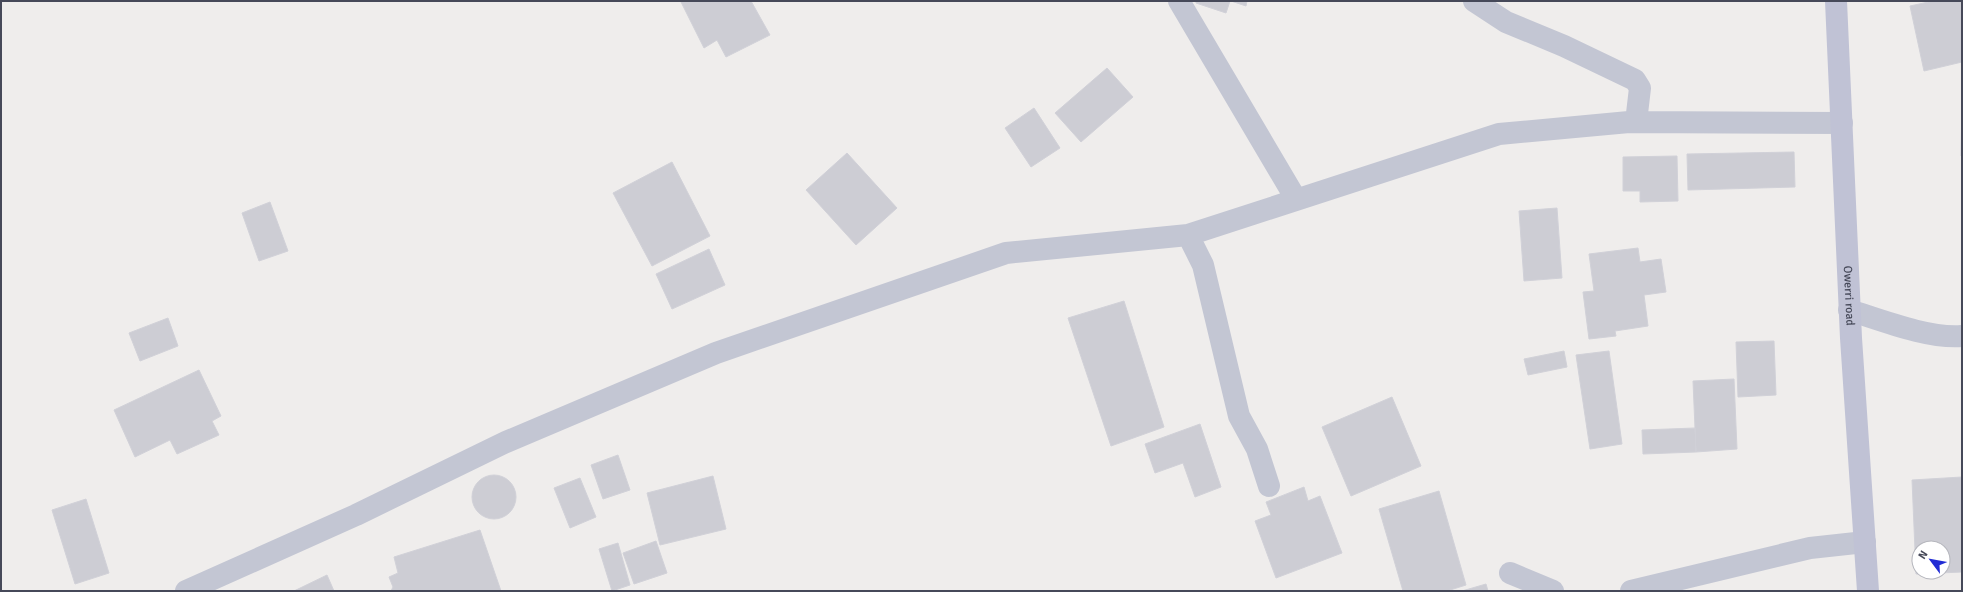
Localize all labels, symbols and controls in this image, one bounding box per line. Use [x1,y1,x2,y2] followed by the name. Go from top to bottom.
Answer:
[1840,265,1857,326] street label: Owerri road
[1911,540,1951,580] north arrow
[1915,548,1930,562] text: N

